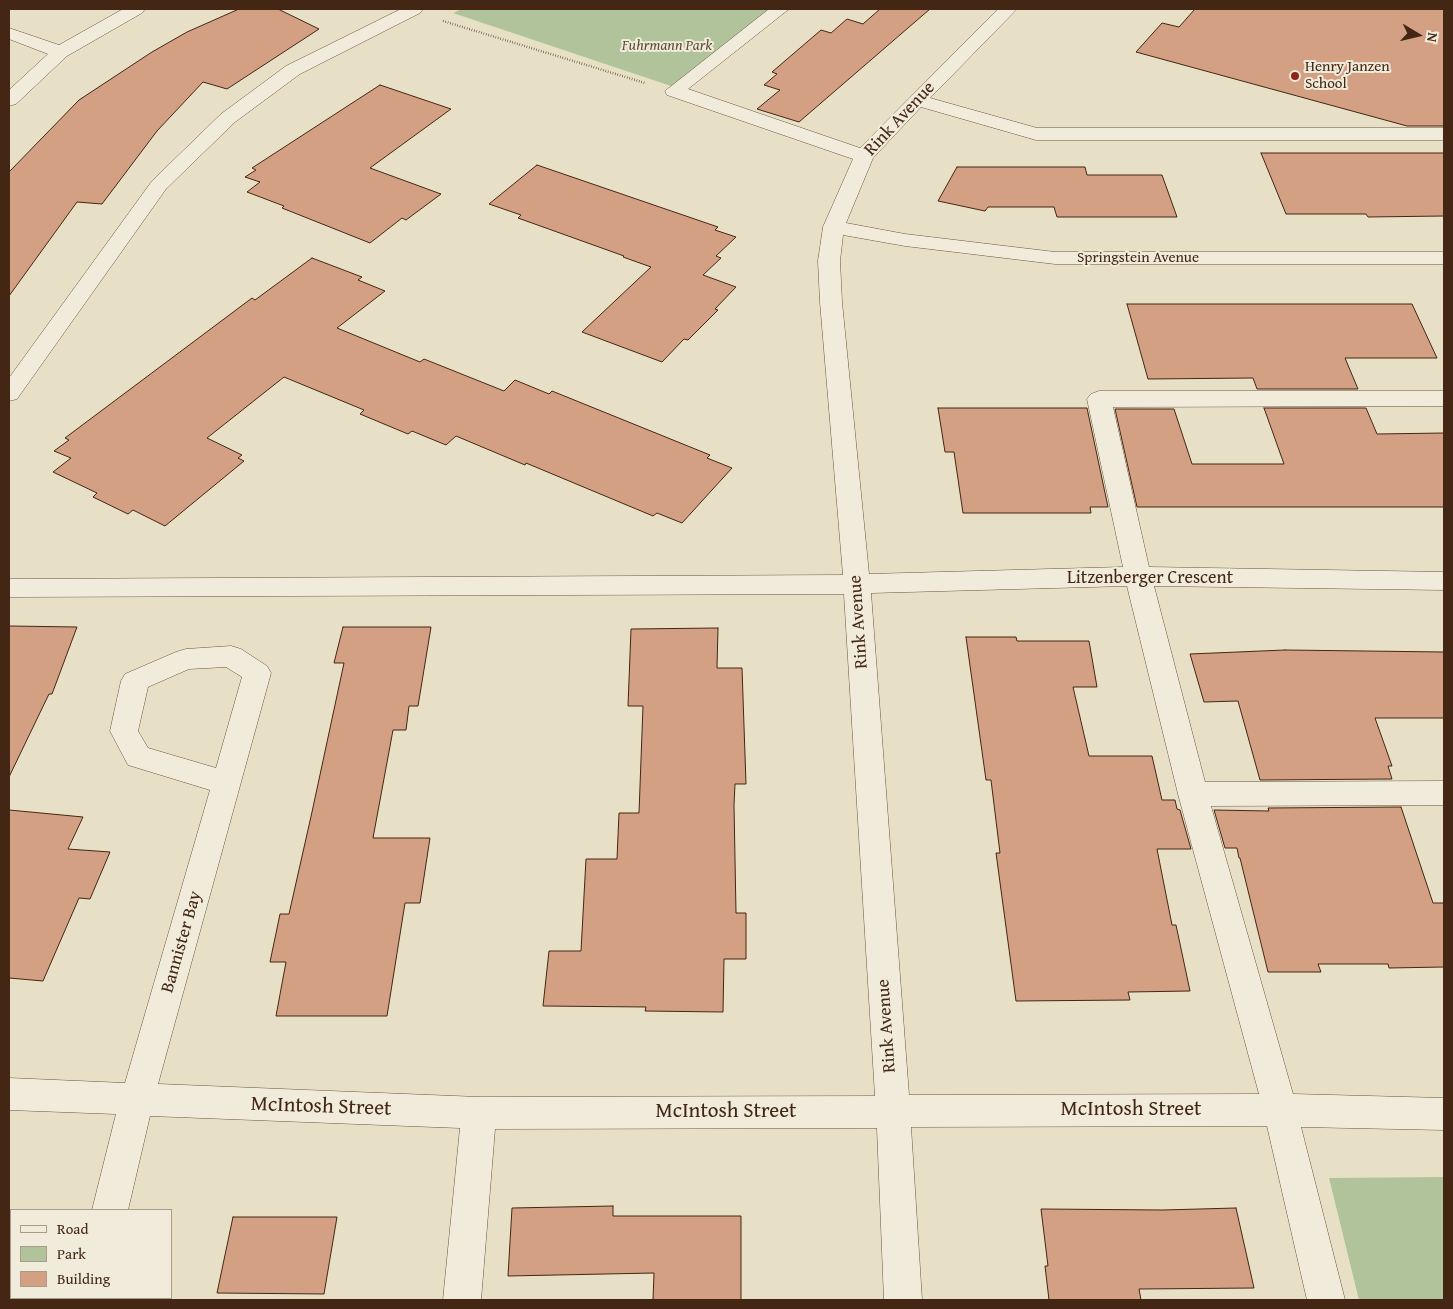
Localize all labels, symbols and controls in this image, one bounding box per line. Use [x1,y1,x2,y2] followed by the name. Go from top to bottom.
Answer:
[1393,10,1443,60] north arrow
[1422,31,1443,44] text: N
[622,37,712,55] park label: Fuhrmann Park
[1305,58,1390,93] place label: Henry Janzen School
[1289,70,1301,82] marker: Henry Janzen School
[860,77,940,161] street label: Rink Avenue
[1077,249,1199,267] street label: Springstein Avenue
[1067,567,1233,589] street label: Litzenberger Crescent
[845,574,873,670] street label: Rink Avenue
[157,889,207,995] street label: Bannister Bay
[873,978,901,1074] street label: Rink Avenue
[250,1092,392,1122] street label: McIntosh Street
[1061,1097,1201,1123] street label: McIntosh Street
[656,1099,796,1125] street label: McIntosh Street
[10,1209,172,1299] legend
[57,1218,88,1239] text: Road
[57,1243,86,1264] text: Park
[57,1268,110,1289] text: Building

